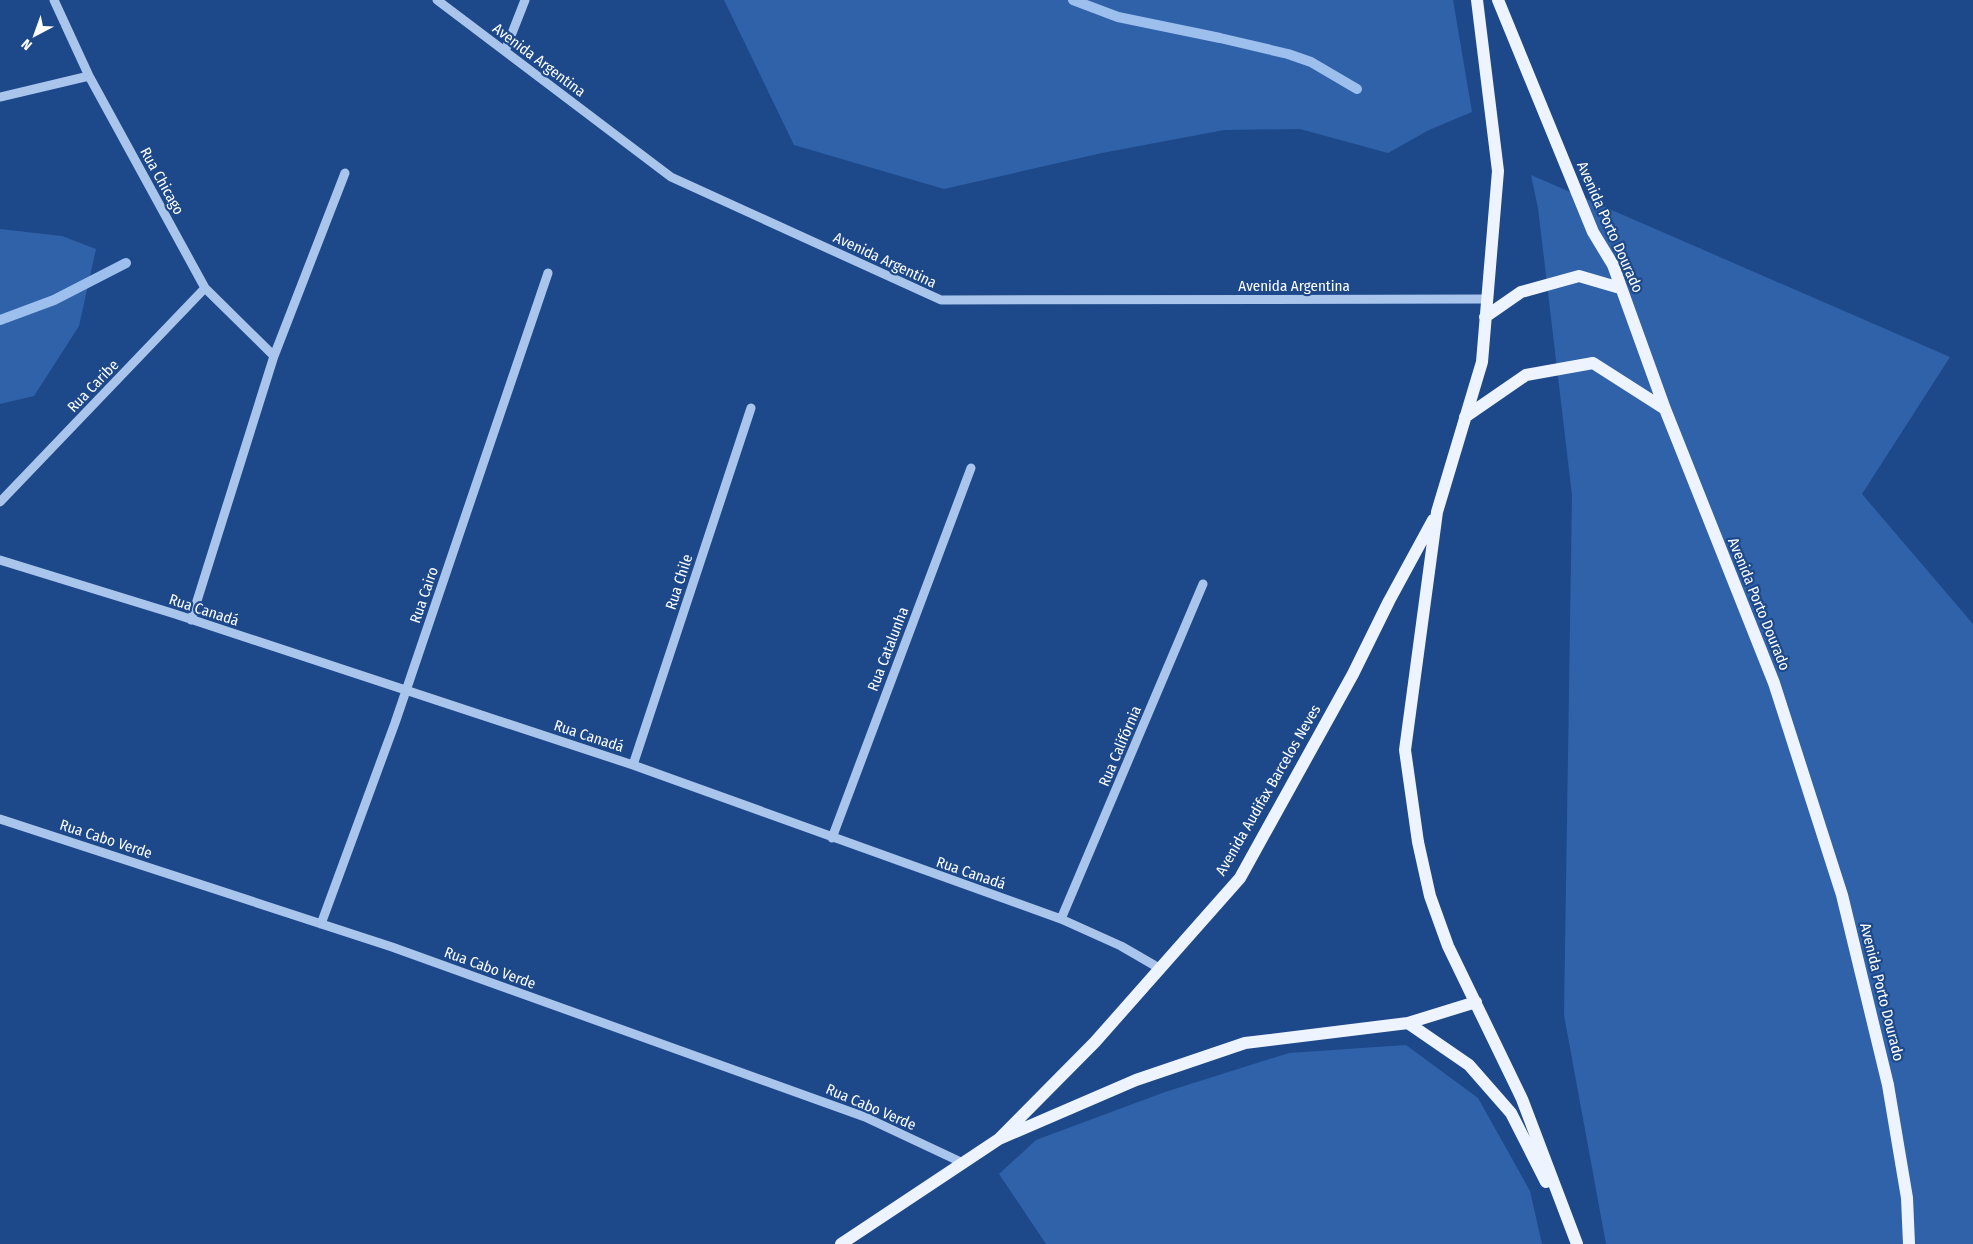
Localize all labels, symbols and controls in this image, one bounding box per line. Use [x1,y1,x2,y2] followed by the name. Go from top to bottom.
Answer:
[10,10,60,60] north arrow
[489,19,589,101] street label: Avenida Argentina
[18,35,36,54] text: N
[136,144,188,218] street label: Rua Chicago
[1573,159,1647,295] street label: Avenida Porto Dourado
[831,228,939,292] street label: Avenida Argentina
[1238,277,1350,295] street label: Avenida Argentina
[64,356,122,416] street label: Rua Caribe
[1724,535,1794,673] street label: Avenida Porto Dourado
[662,552,696,612] street label: Rua Chile
[406,564,442,625] street label: Rua Cairo
[167,590,241,630] street label: Rua Canadá
[864,604,912,694] street label: Rua Catalunha
[1212,701,1324,879] street label: Avenida Audifax Barcelos Neves
[1095,703,1145,789] street label: Rua Califórnia
[552,716,626,756] street label: Rua Canadá
[58,816,154,862] street label: Rua Cabo Verde
[934,853,1008,893] street label: Rua Canadá
[1856,921,1908,1063] street label: Avenida Porto Dourado
[442,943,538,993] street label: Rua Cabo Verde
[823,1080,919,1134] street label: Rua Cabo Verde

